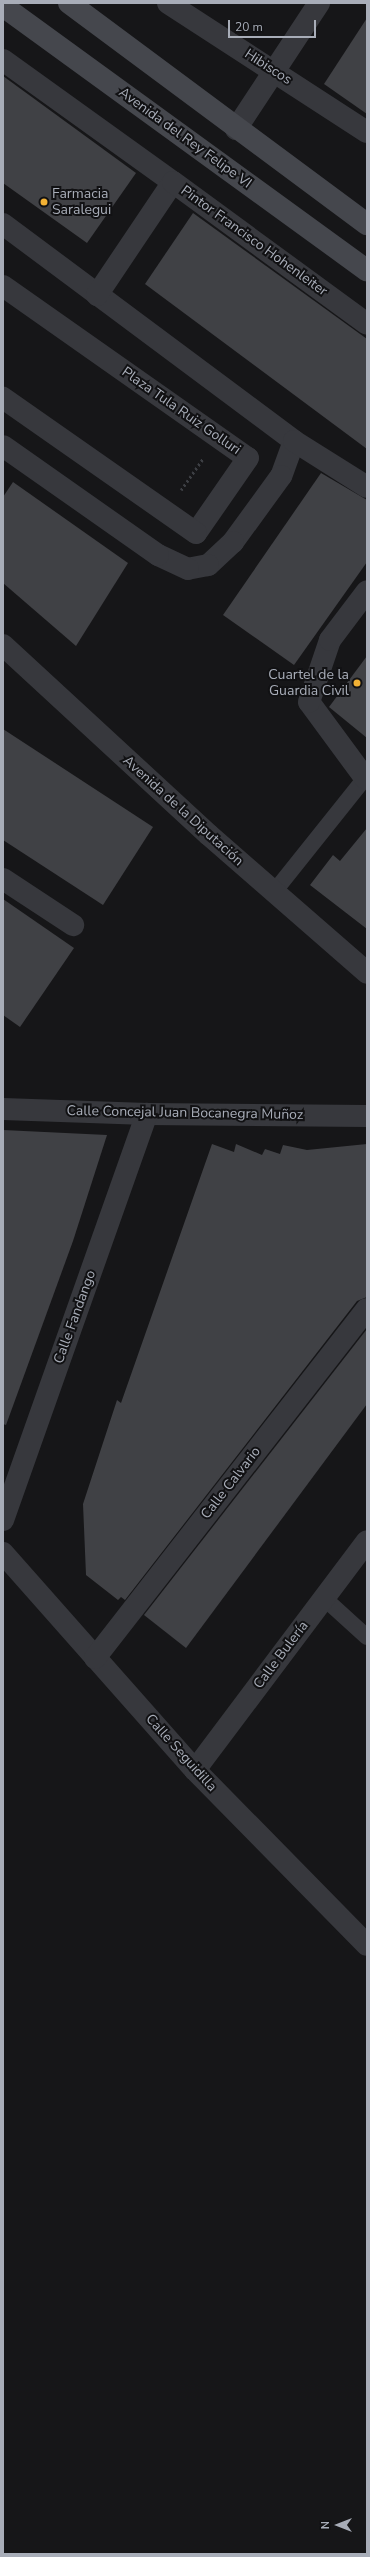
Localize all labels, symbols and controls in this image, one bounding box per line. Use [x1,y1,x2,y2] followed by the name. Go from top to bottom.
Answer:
[230,12,318,38] scale bar
[235,19,263,35] text: 20 m
[241,46,295,88] street label: Hibiscos
[115,84,255,192] street label: Avenida del Rey Felipe VI
[177,182,331,300] street label: Pintor Francisco Hohenleiter
[52,186,111,218] place label: Farmacia Saralegui
[39,197,49,207] marker: Farmacia Saralegui
[118,364,244,458] street label: Plaza Tula Ruiz Golluri
[268,667,349,700] place label: Cuartel de la Guardia Civil
[352,678,362,688] marker: Cuartel de la Guardia Civil
[119,752,247,870] street label: Avenida de la Diputación
[66,1103,304,1123] street label: Calle Concejal Juan Bocanegra Muñoz
[50,1268,100,1366] street label: Calle Fandango
[198,1444,264,1522] street label: Calle Calvario
[250,1618,312,1692] street label: Calle Bulería
[142,1711,220,1795] street label: Calle Seguidilla
[318,2505,358,2545] north arrow
[318,2521,333,2529] text: N

